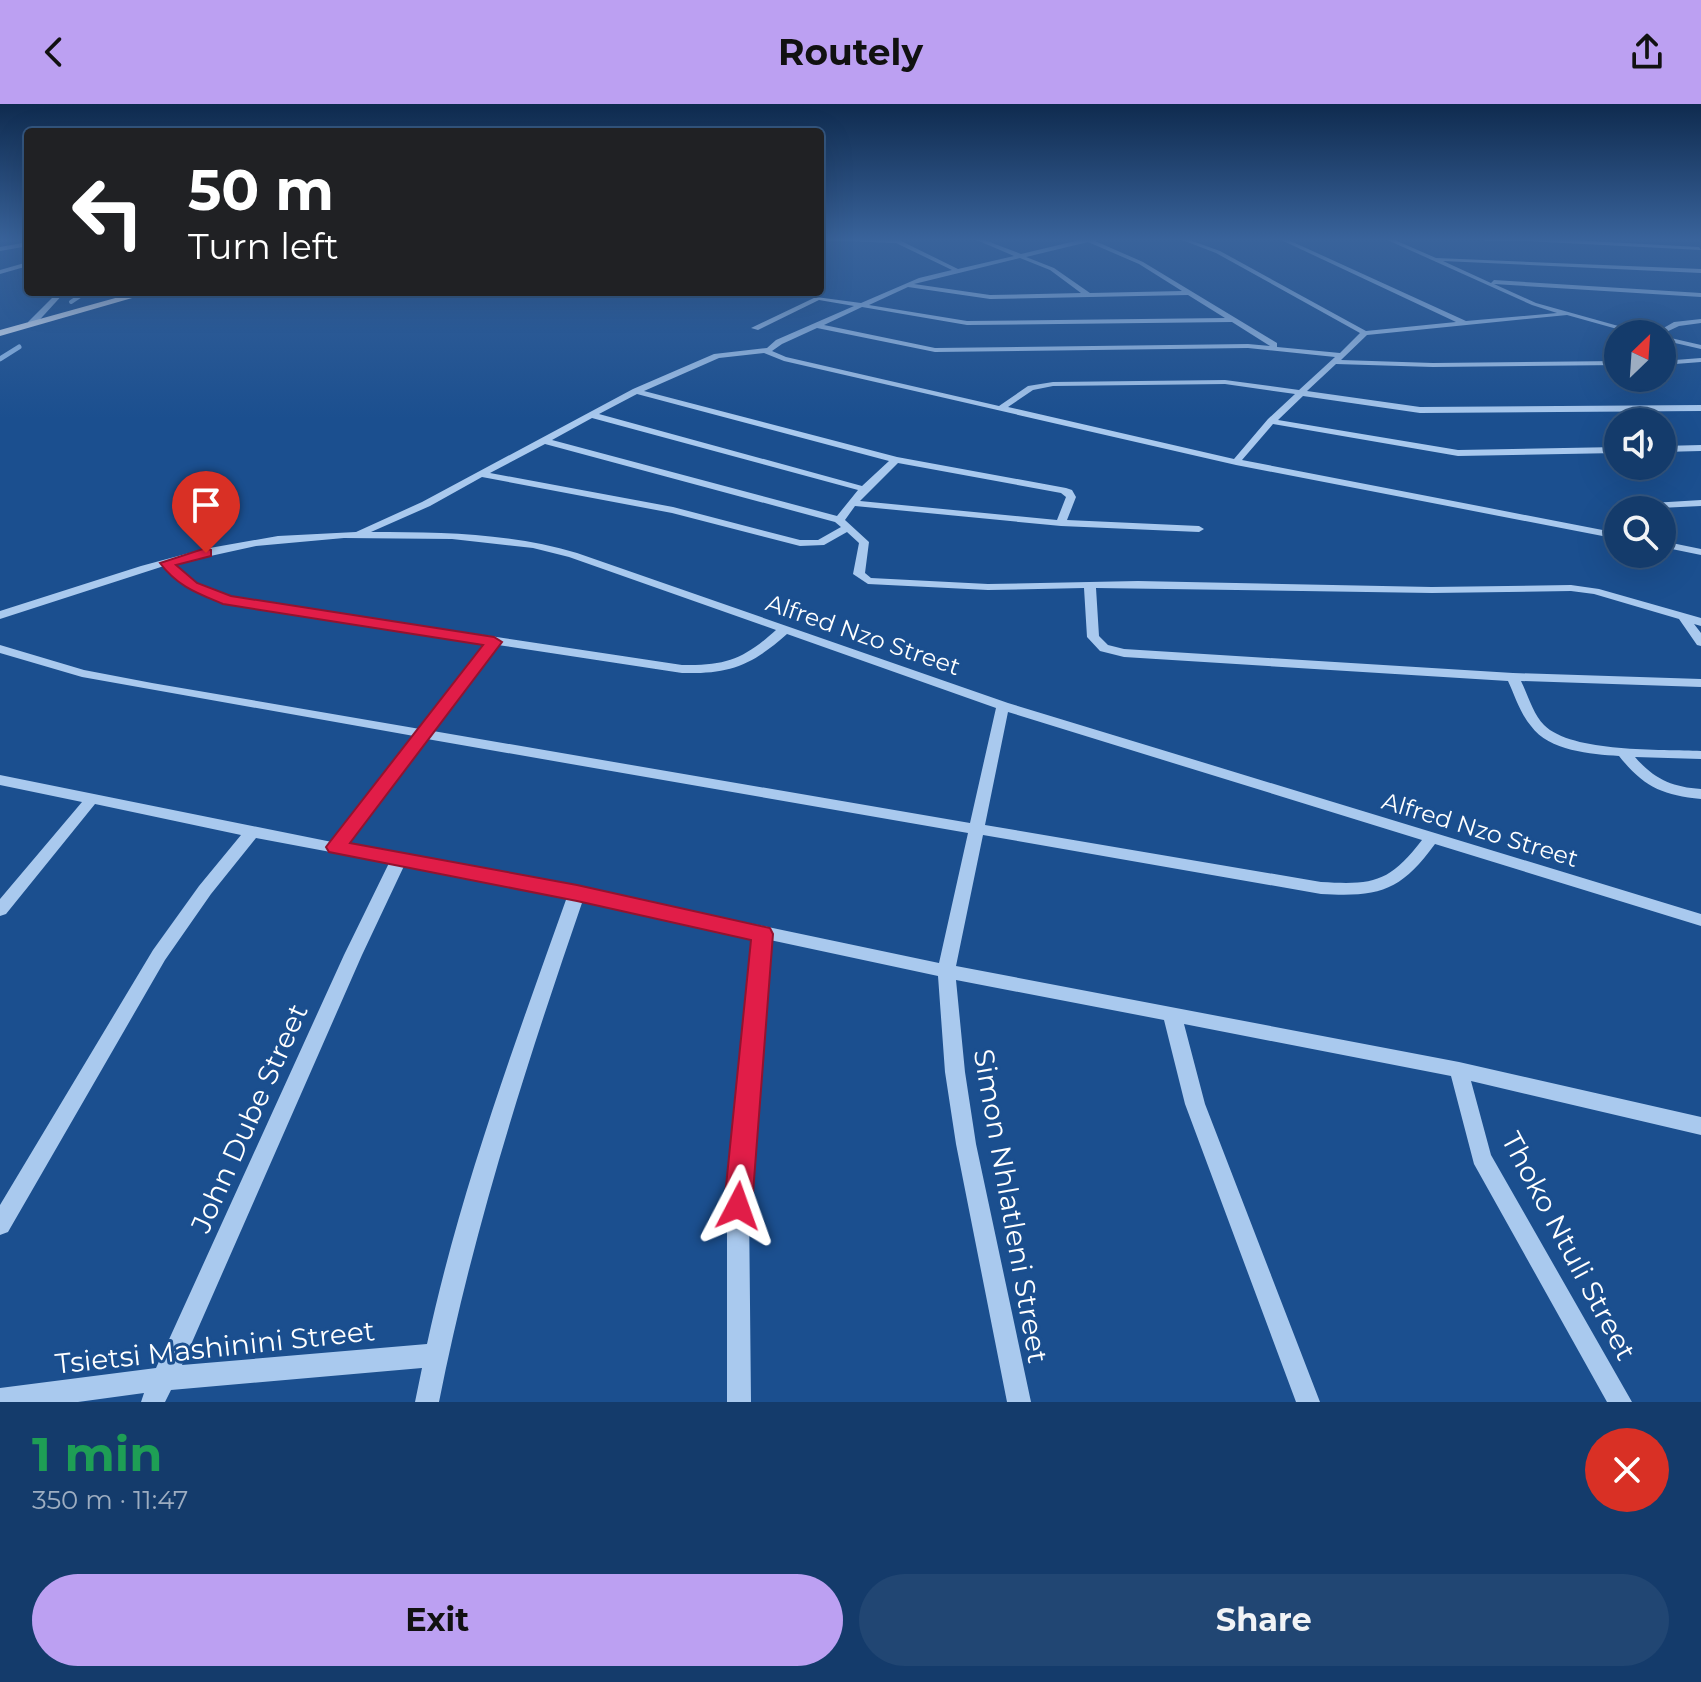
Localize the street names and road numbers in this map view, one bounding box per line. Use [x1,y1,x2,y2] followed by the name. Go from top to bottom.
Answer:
[762,588,964,681] street label: Alfred Nzo Street
[1379,786,1582,873] street label: Alfred Nzo Street
[183,998,315,1238] street label: John Dube Street
[967,1046,1055,1366] street label: Simon Nhlatleni Street
[1494,1126,1644,1366] street label: Thoko Ntuli Street
[53,1313,377,1381] street label: Tsietsi Mashinini Street

